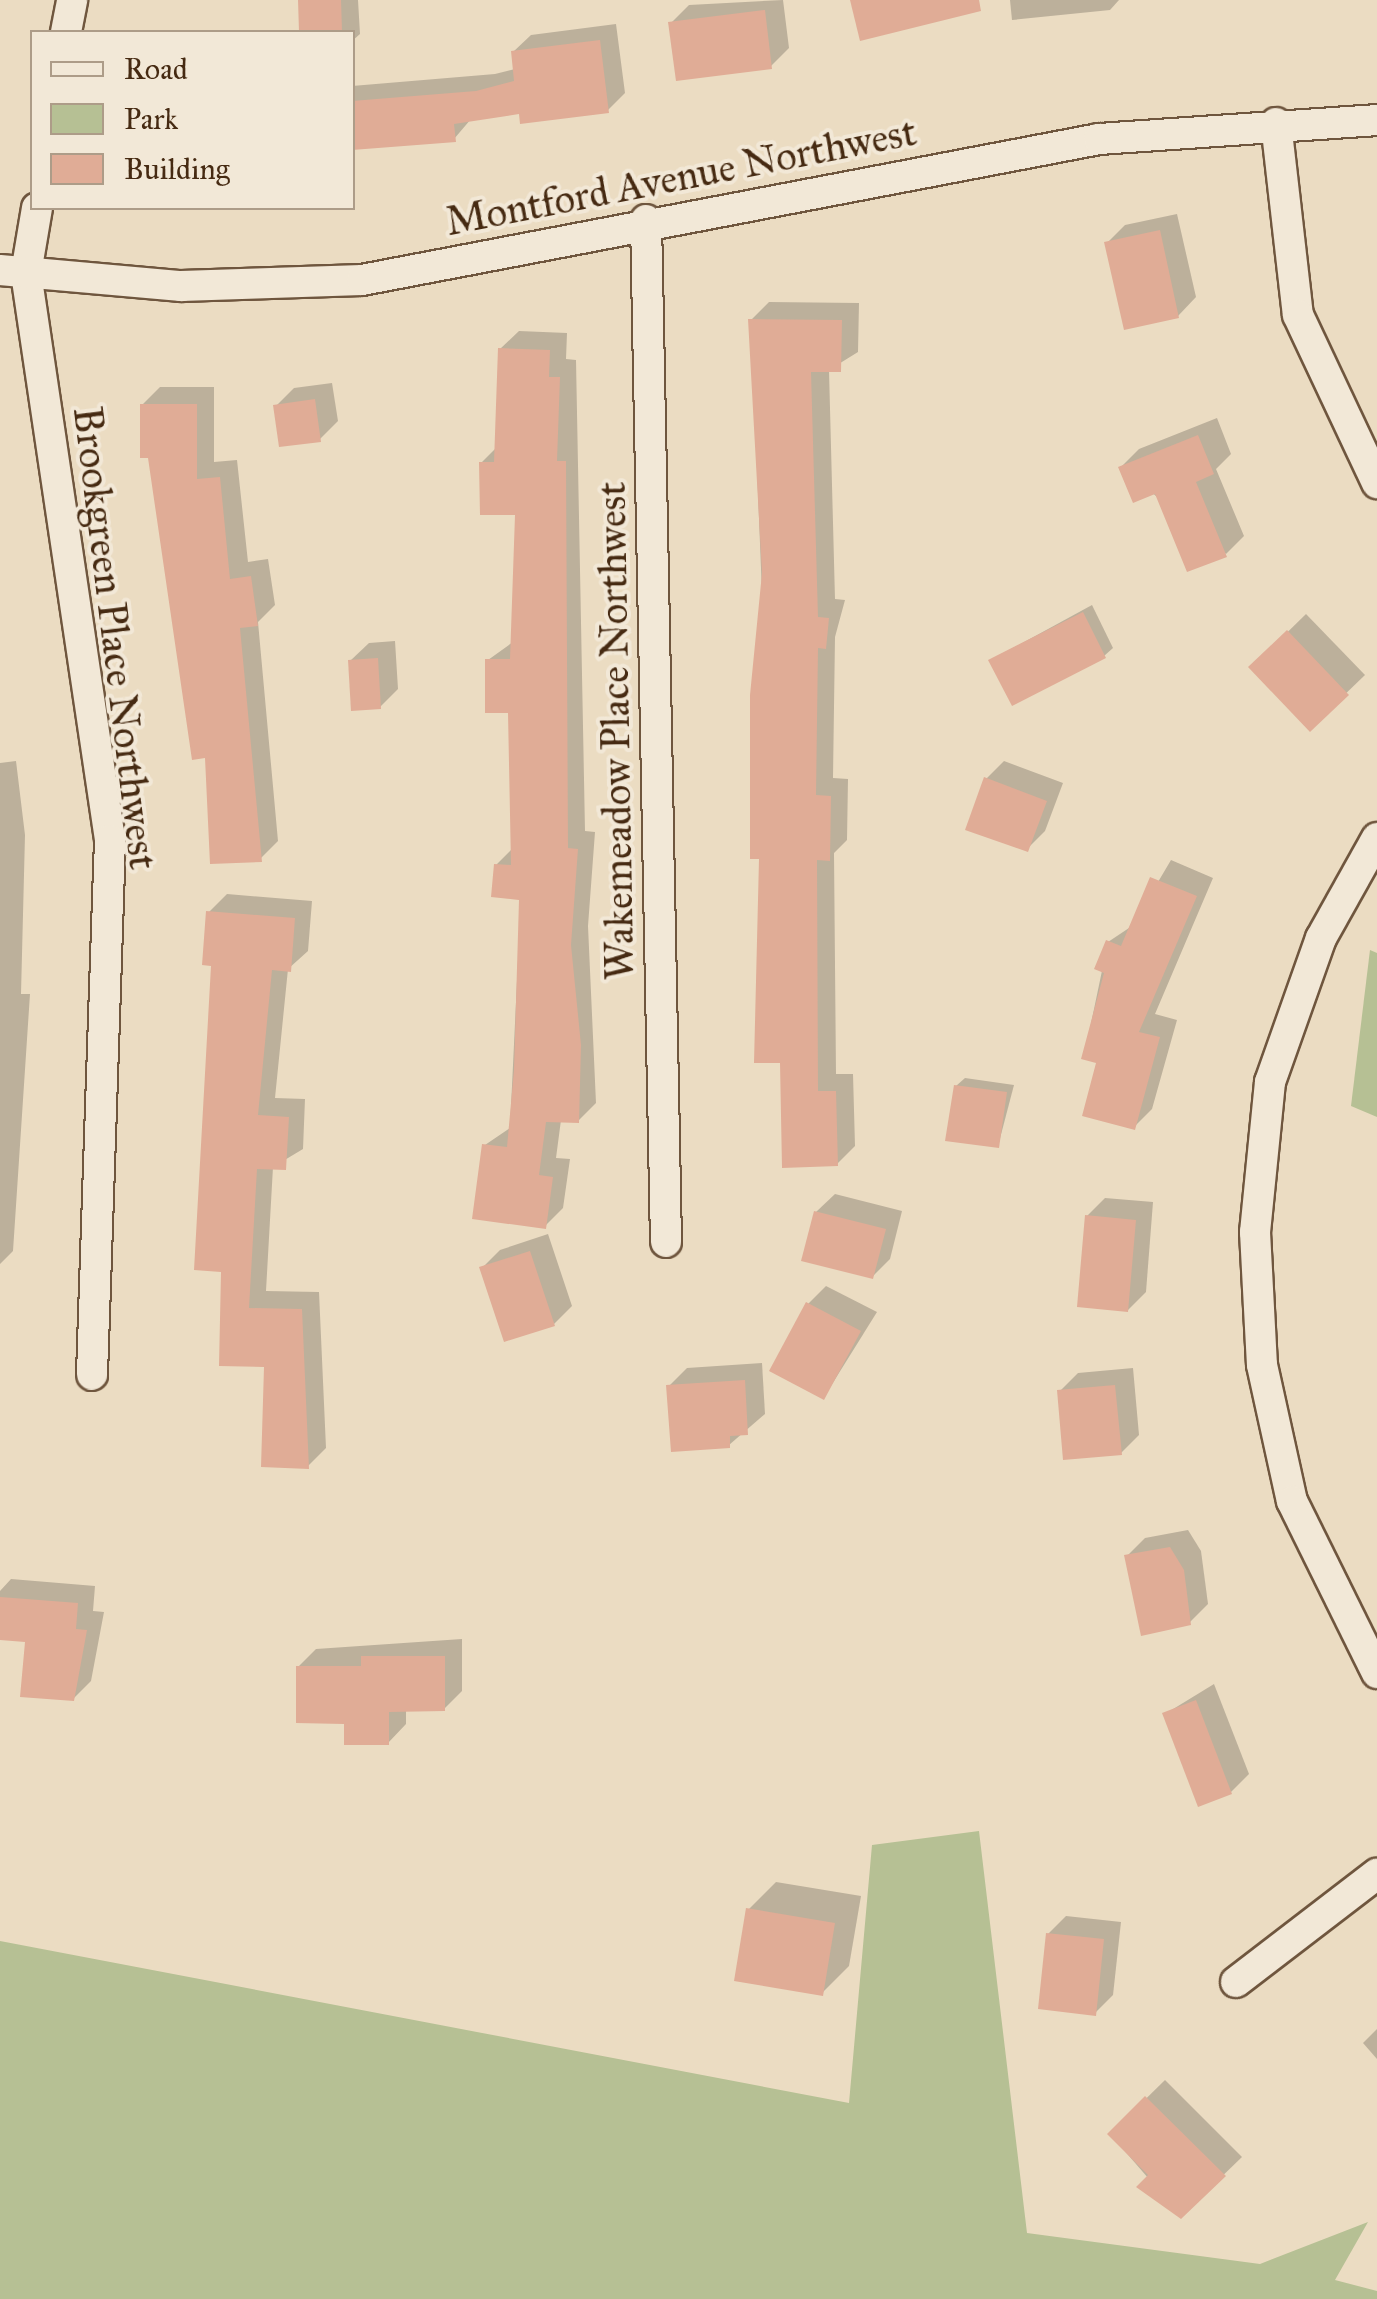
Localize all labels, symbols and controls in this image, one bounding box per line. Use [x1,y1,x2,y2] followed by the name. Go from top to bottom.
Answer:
[30,30,355,210] legend
[124,51,188,87] text: Road
[124,101,178,137] text: Park
[442,108,920,246] street label: Montford Avenue Northwest
[124,151,230,187] text: Building
[63,404,167,872] street label: Brookgreen Place Northwest
[588,481,644,981] street label: Wakemeadow Place Northwest

